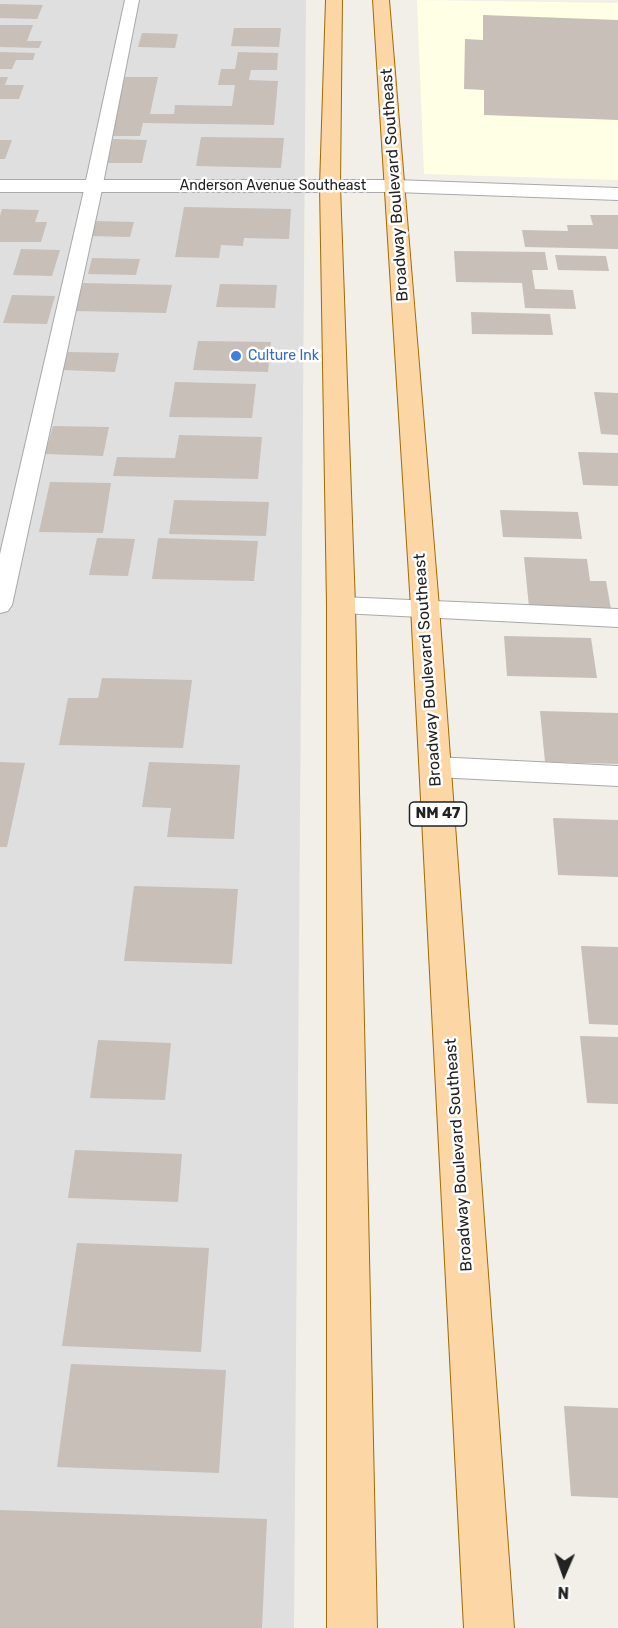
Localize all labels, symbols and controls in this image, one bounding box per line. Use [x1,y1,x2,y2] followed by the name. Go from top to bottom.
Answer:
[377,68,413,302] street label: Broadway Boulevard Southeast
[180,178,366,194] street label: Anderson Avenue Southeast
[248,348,319,364] place label: Culture Ink
[229,349,243,363] marker: Culture Ink
[410,553,446,787] street label: Broadway Boulevard Southeast
[410,802,466,826] road number: NM 47
[441,1038,477,1272] street label: Broadway Boulevard Southeast
[534,1544,594,1604] north arrow
[557,1583,569,1602] text: N

